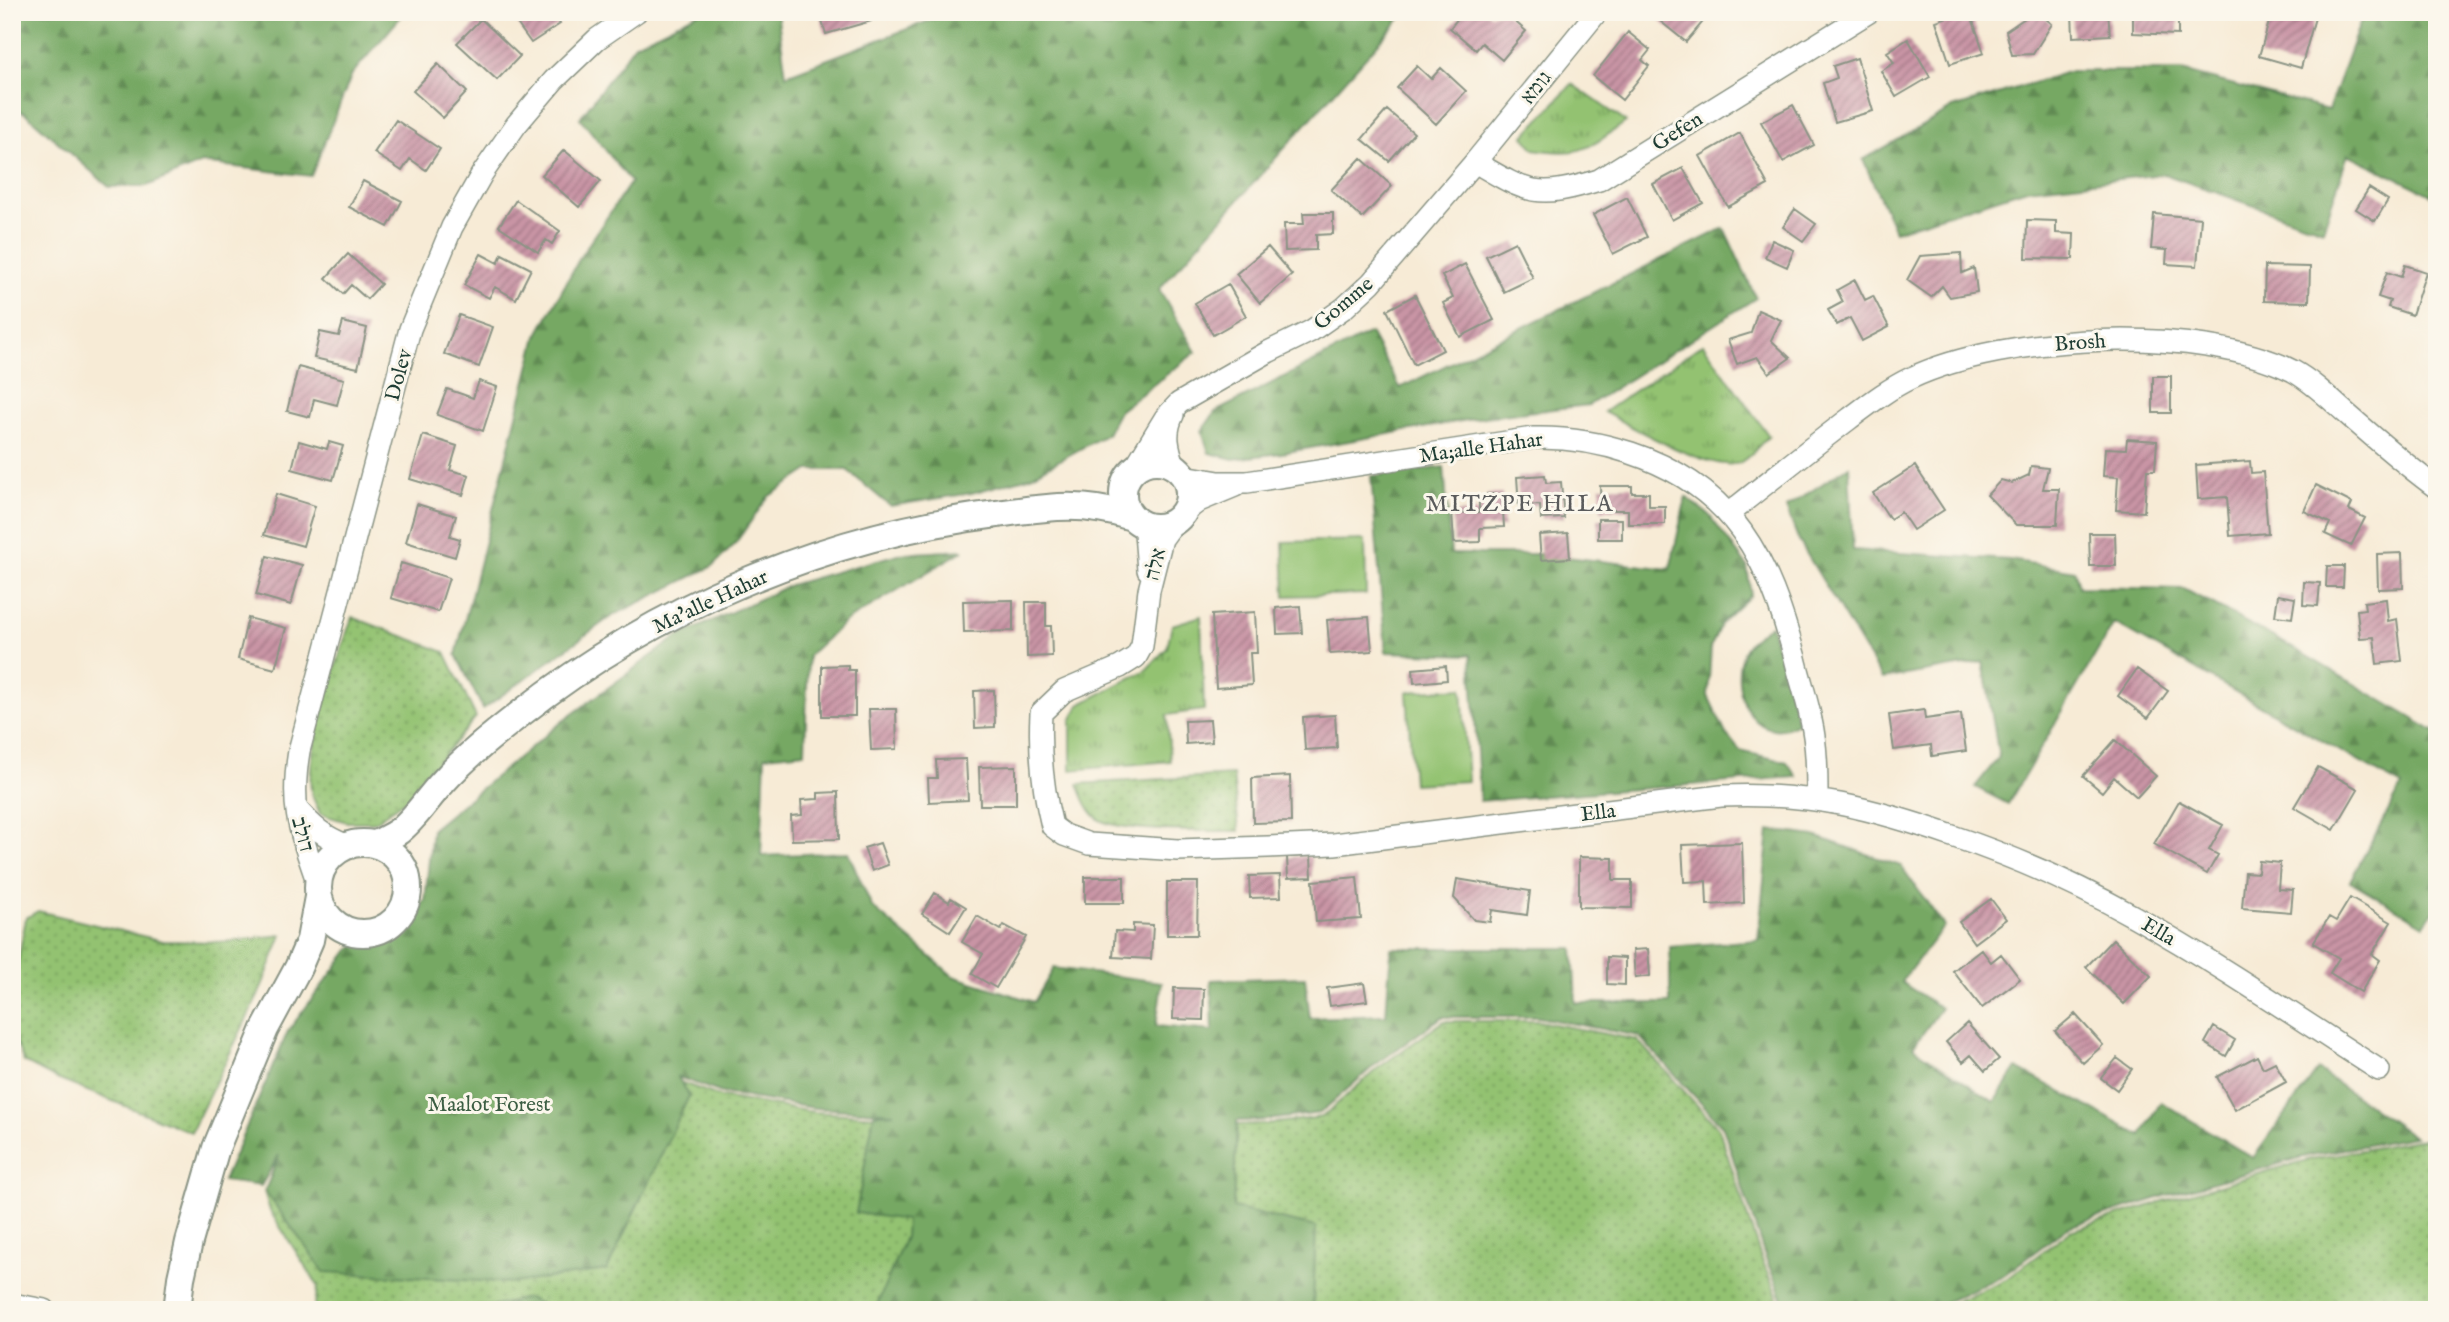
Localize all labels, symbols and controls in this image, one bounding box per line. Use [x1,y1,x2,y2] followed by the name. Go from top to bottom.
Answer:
[1516,66,1559,110] street label: גומא
[1647,106,1708,158] street label: Gefen
[1308,271,1380,337] street label: Gomme
[2053,328,2107,359] street label: Brosh
[380,346,419,404] street label: Dolev
[1418,426,1545,471] street label: Ma;alle Hahar
[1425,489,1615,520] district label: MITZPE HILA
[1139,545,1173,583] street label: אלה
[649,564,773,641] street label: Ma'alle Hahar
[1579,798,1618,829] street label: Ella
[284,814,319,855] street label: דולב
[2136,912,2181,953] street label: Ella
[428,1092,551,1119] park label: Maalot Forest

